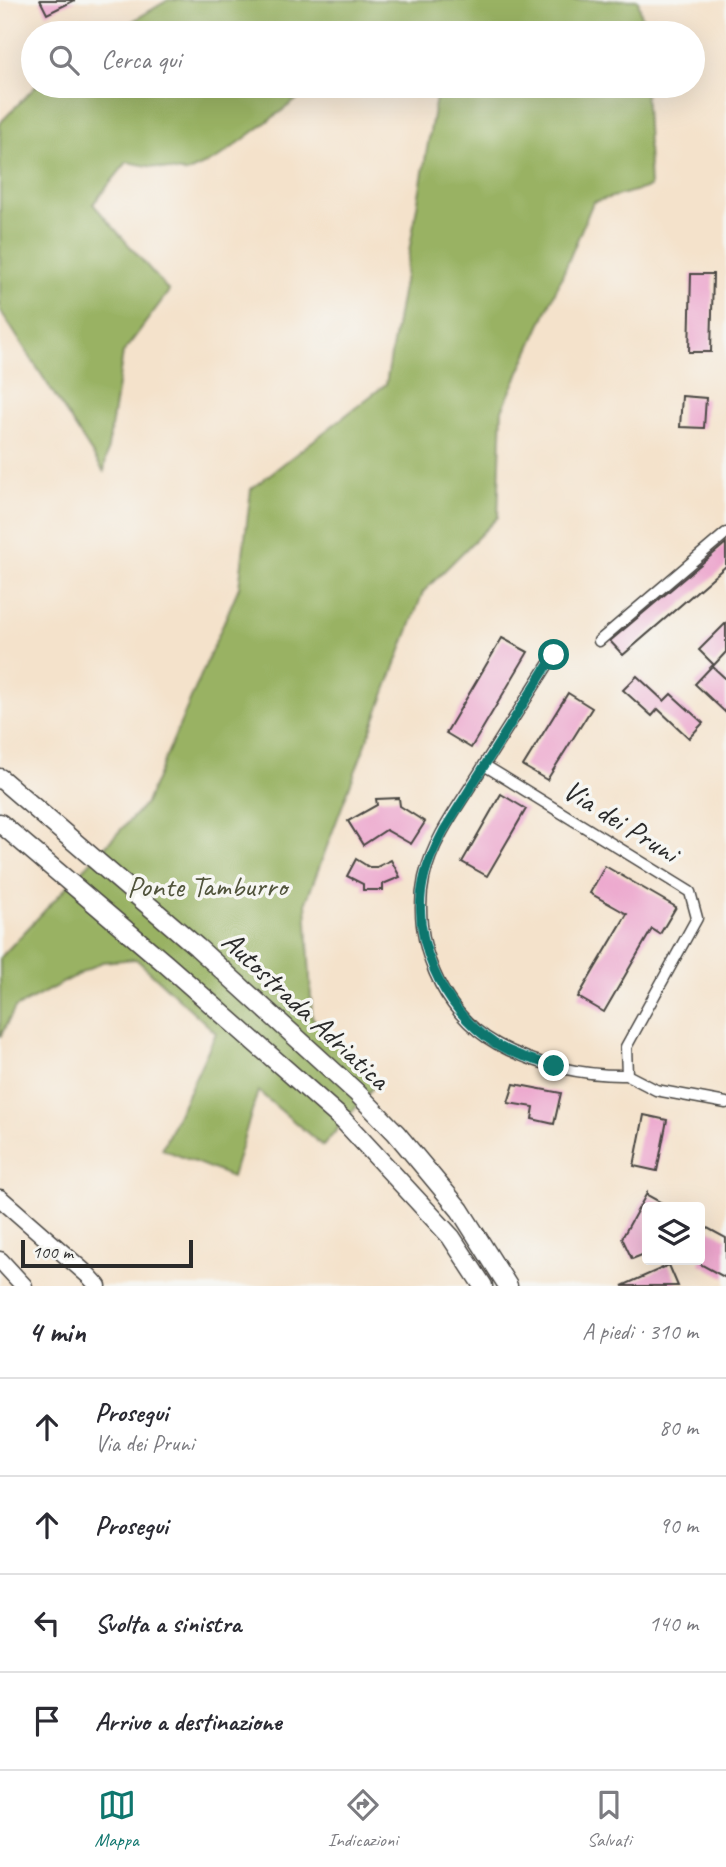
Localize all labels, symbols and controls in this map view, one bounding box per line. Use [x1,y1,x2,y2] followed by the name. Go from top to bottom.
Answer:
[21,21,705,98] search box
[45,41,83,79] icon: search
[101,43,181,76] text: Cerca qui
[538,639,569,670] route start
[556,771,689,873] street label: Via dei Pruni
[127,867,290,905] park label: Ponte Tamburro
[214,922,399,1099] street label: Autostrada Adriatica
[538,1050,569,1081] route end
[642,1202,705,1265] map controls
[642,1202,705,1265] button: layers
[21,1237,192,1269] scale bar
[32,1240,73,1264] text: 100 m
[28,1313,85,1351] text: 4 min
[582,1317,698,1346] text: A piedi · 310 m
[95,1396,168,1429] text: Prosegui
[28,1408,66,1446] icon: ahead
[659,1413,698,1442] text: 80 m
[95,1429,194,1458] text: Via dei Pruni
[28,1506,66,1544] icon: ahead
[95,1509,168,1542] text: Prosegui
[659,1511,698,1540] text: 90 m
[28,1604,66,1642] icon: left
[95,1607,241,1640] text: Svolta a sinistra
[649,1609,698,1638] text: 140 m
[28,1702,66,1740] icon: arrive
[95,1705,281,1738] text: Arrivo a destinazione
[95,1786,139,1852] tab: Mappa
[328,1786,398,1852] tab: Indicazioni
[587,1786,631,1852] tab: Salvati

